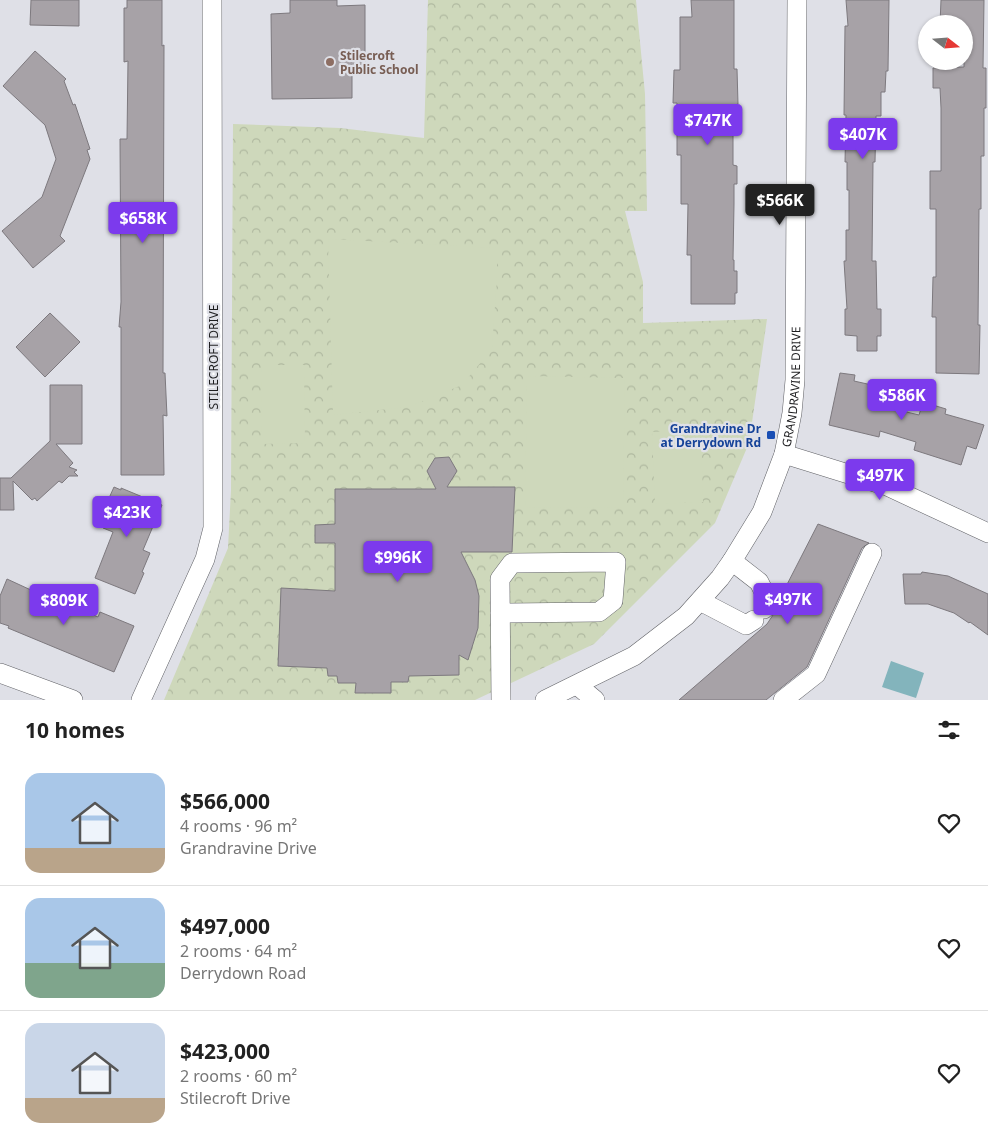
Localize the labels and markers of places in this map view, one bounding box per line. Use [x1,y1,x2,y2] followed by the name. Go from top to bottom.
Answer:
[340,47,419,78] place label: Stilecroft Public School
[324,56,336,68] marker: Stilecroft Public School
[673,104,743,146] pin: $747K
[828,118,898,160] pin: $407K
[745,184,815,226] pin: $566K
[108,202,178,244] pin: $658K
[867,378,937,421] pin: $586K
[660,420,762,451] place label: Grandravine Dr at Derrydown Rd
[765,429,777,441] marker: Grandravine Dr at Derrydown Rd
[845,458,915,501] pin: $497K
[92,496,162,538] pin: $423K
[363,540,433,583] pin: $996K
[753,582,823,625] pin: $497K
[29,584,99,626] pin: $809K

